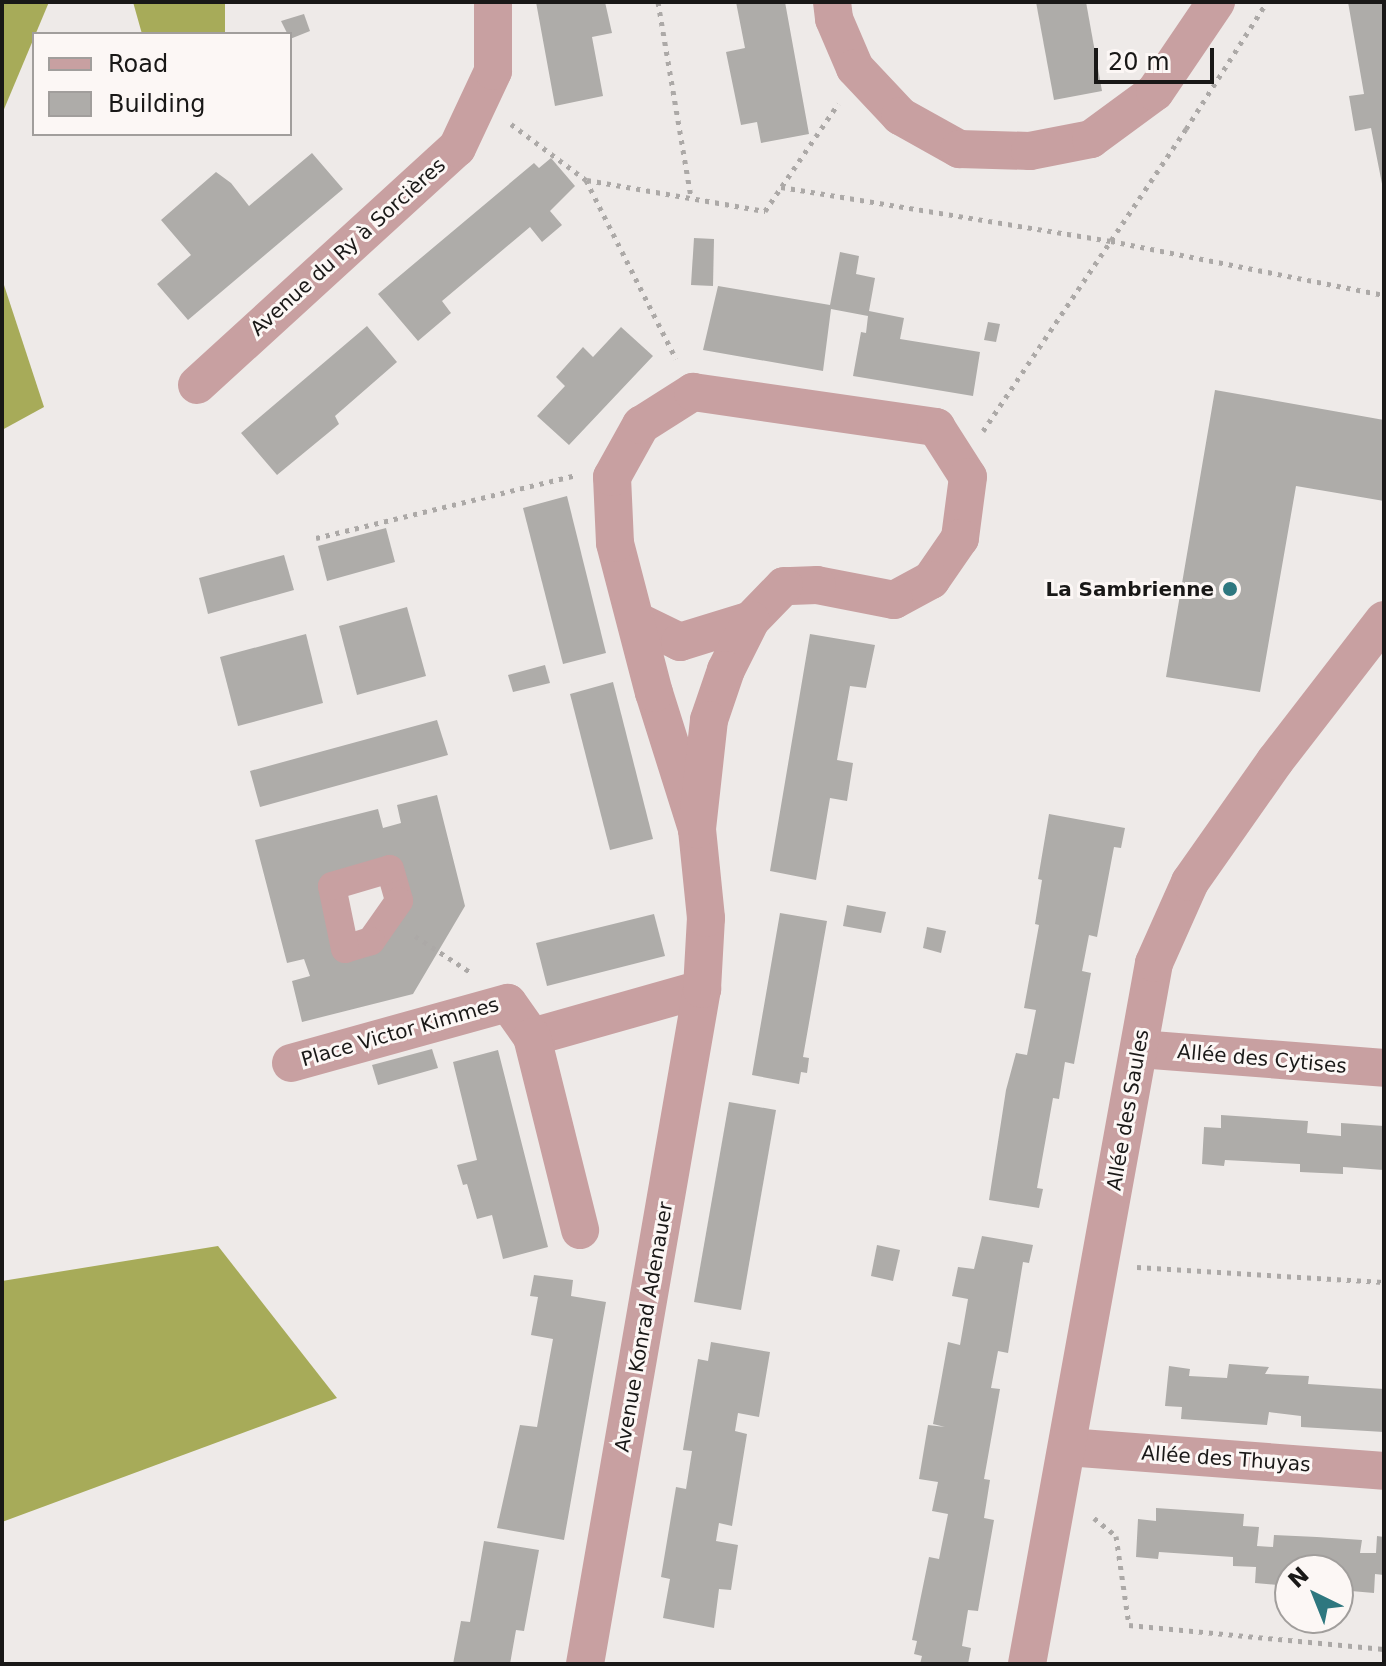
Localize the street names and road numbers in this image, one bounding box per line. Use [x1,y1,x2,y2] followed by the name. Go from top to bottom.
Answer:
[246,153,450,341] street label: Avenue du Ry à Sorcières
[298,992,502,1072] street label: Place Victor Kimmes
[1102,1027,1154,1193] street label: Allée des Saules
[1176,1040,1348,1078] street label: Allée des Cytises
[610,1200,678,1454] street label: Avenue Konrad Adenauer
[1141,1441,1311,1477] street label: Allée des Thuyas

